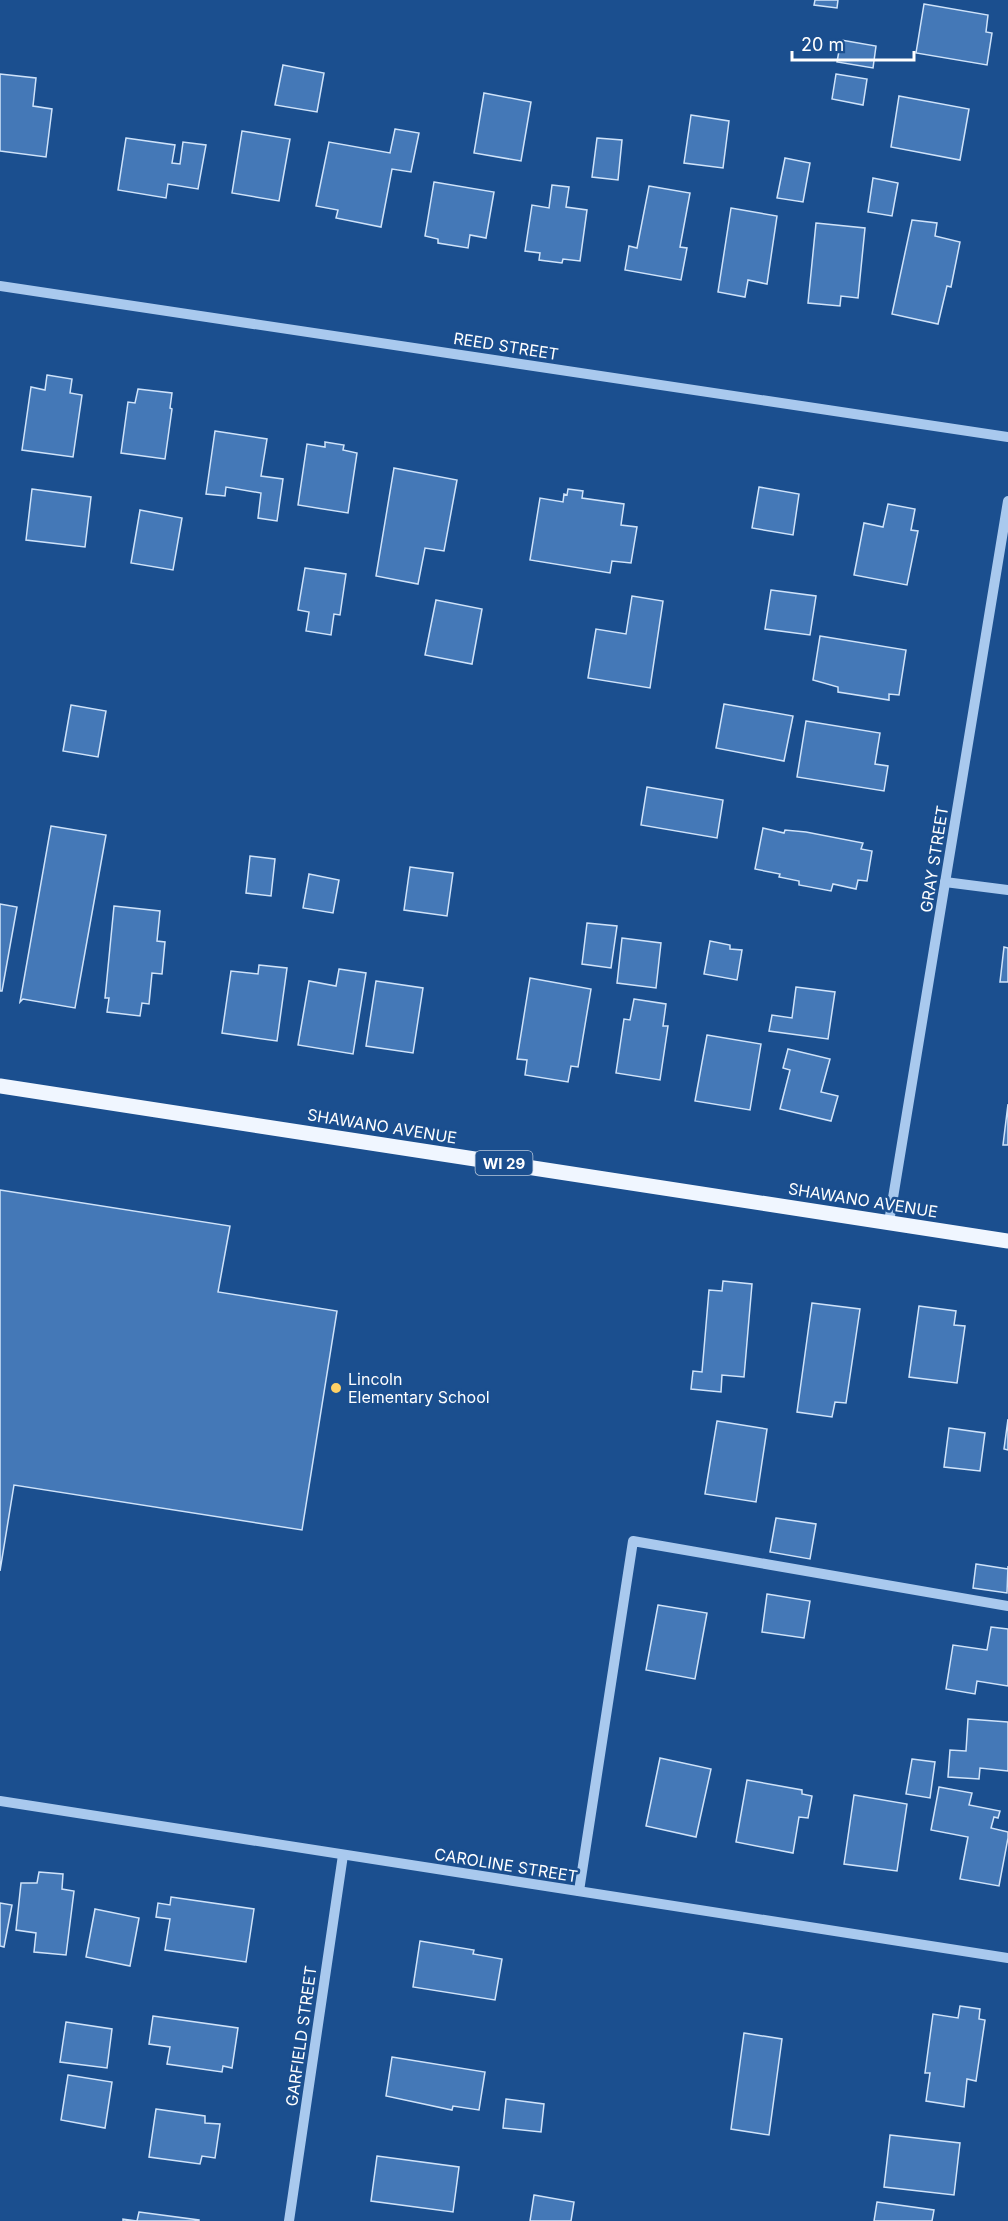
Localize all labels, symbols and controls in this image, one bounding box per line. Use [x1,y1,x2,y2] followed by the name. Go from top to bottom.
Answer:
[792,24,914,62] scale bar
[801,34,844,55] text: 20 m
[452,328,560,364] street label: REED STREET
[916,804,952,914] street label: GRAY STREET
[306,1104,458,1148] street label: SHAWANO AVENUE
[476,1151,532,1175] road number: WI 29
[787,1178,939,1222] street label: SHAWANO AVENUE
[348,1369,490,1407] place label: Lincoln Elementary School
[329,1381,343,1395] marker: Lincoln Elementary School
[433,1844,579,1886] street label: CAROLINE STREET
[281,1964,321,2108] street label: GARFIELD STREET

